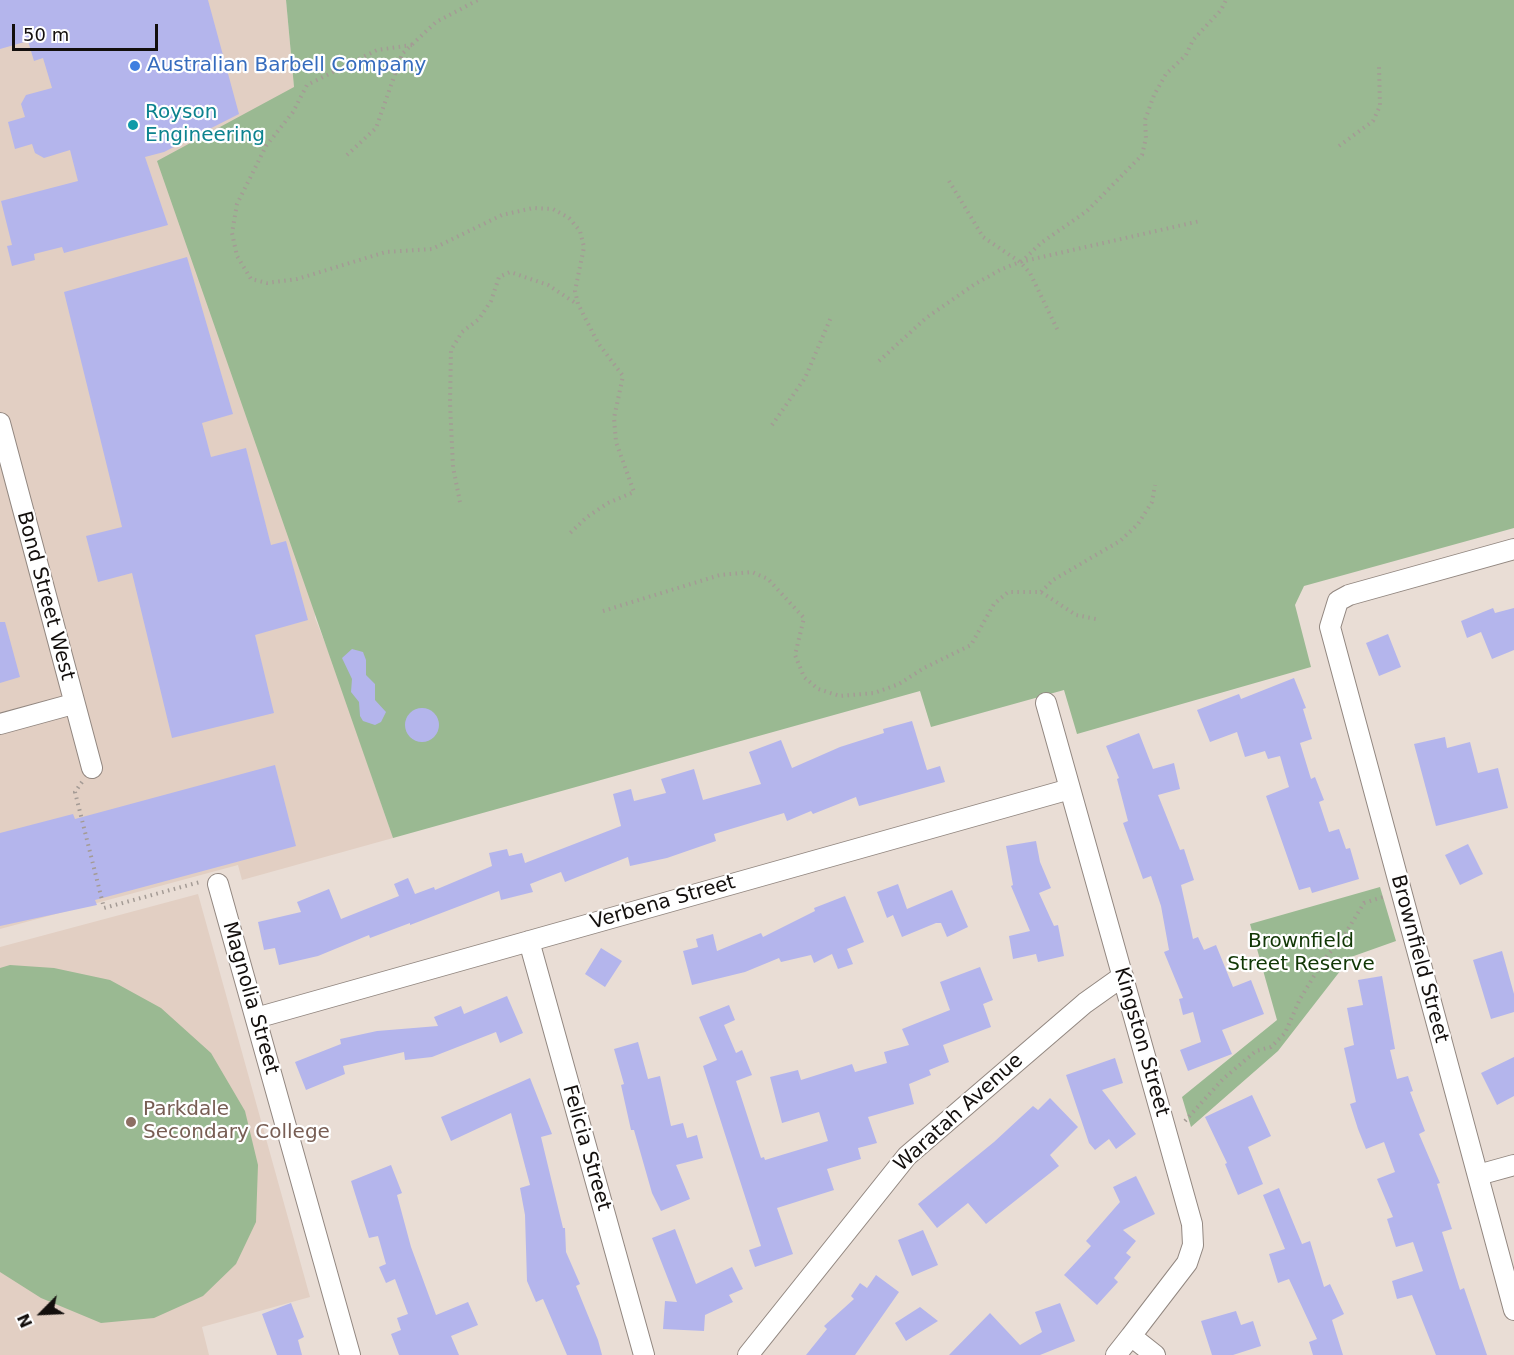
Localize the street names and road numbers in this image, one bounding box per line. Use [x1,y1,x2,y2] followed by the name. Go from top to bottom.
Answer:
[11,509,79,683] street label: Bond Street West
[588,871,738,935] street label: Verbena Street
[1385,872,1453,1046] street label: Brownfield Street
[217,919,283,1077] street label: Magnolia Street
[1108,965,1174,1119] street label: Kingston Street
[890,1049,1028,1177] street label: Waratah Avenue
[557,1082,615,1214] street label: Felicia Street

